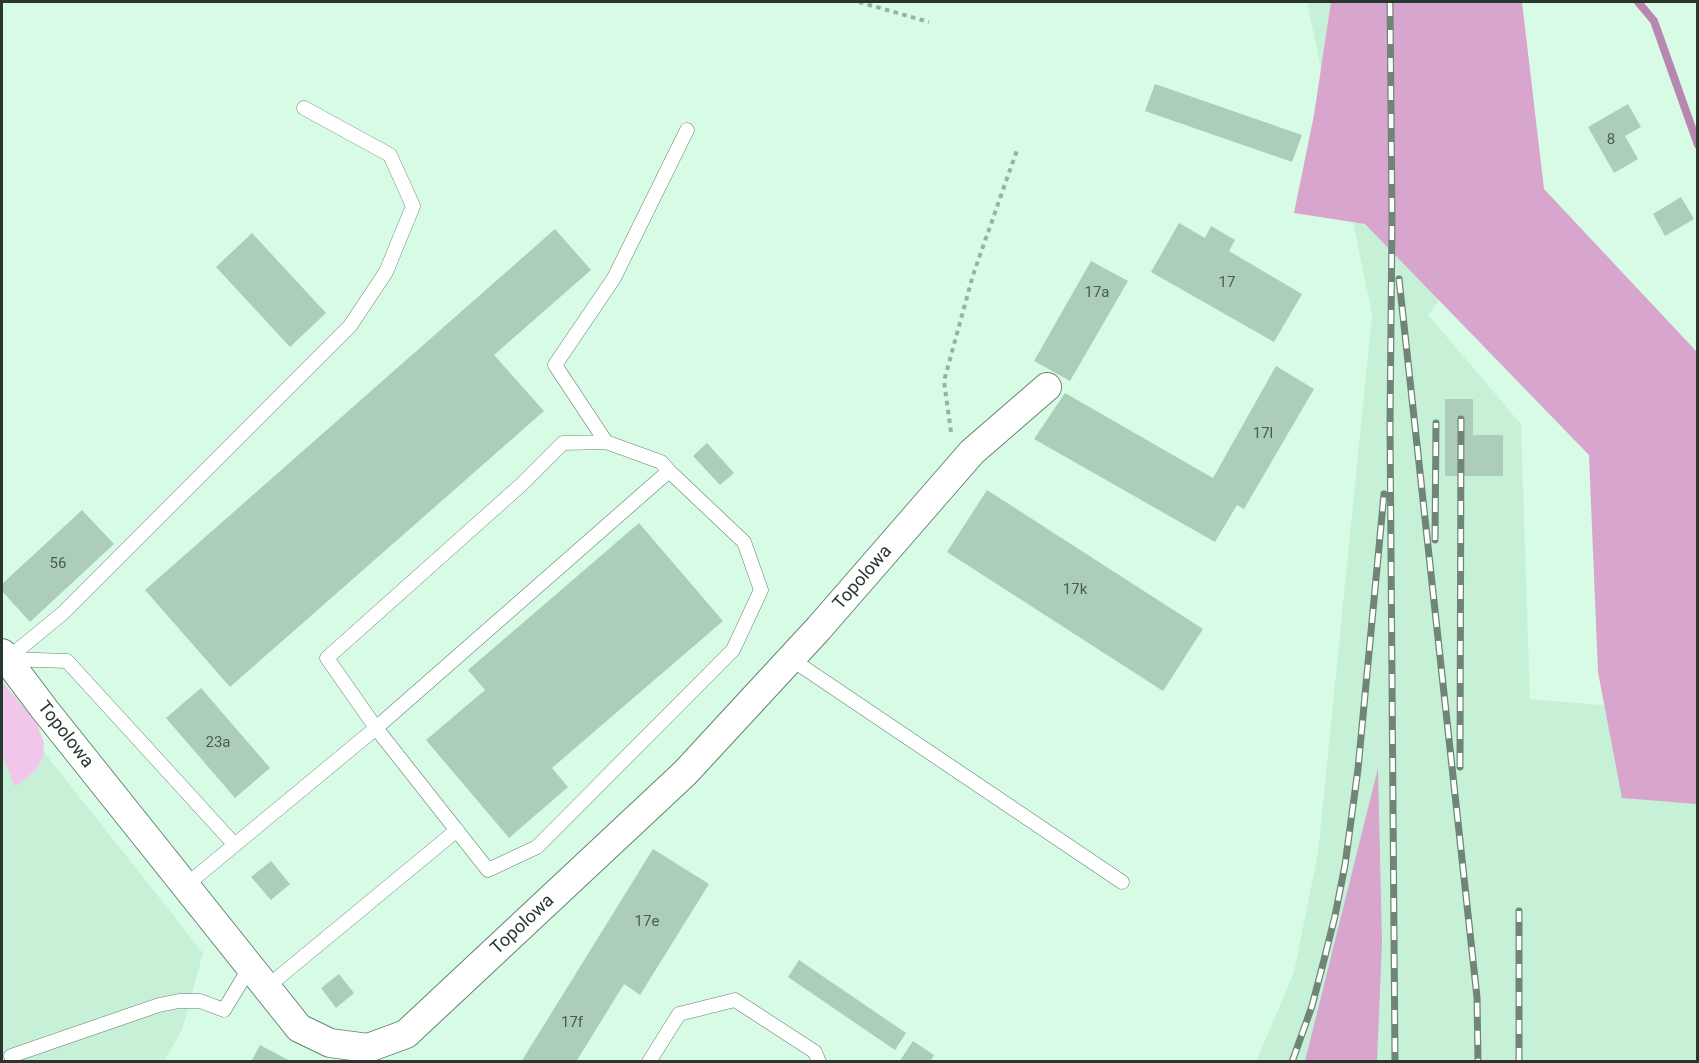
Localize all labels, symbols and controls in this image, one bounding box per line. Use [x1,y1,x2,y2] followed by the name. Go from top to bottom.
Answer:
[1607,131,1615,149] house number: 8
[1219,274,1235,292] house number: 17
[1084,284,1110,302] house number: 17a
[1253,425,1273,443] house number: 17l
[829,541,897,615] street label: Topolowa
[50,555,66,573] house number: 56
[1063,581,1087,599] house number: 17k
[32,697,98,773] street label: Topolowa
[205,734,231,752] house number: 23a
[487,890,559,960] street label: Topolowa
[635,913,659,931] house number: 17e
[561,1014,583,1032] house number: 17f

